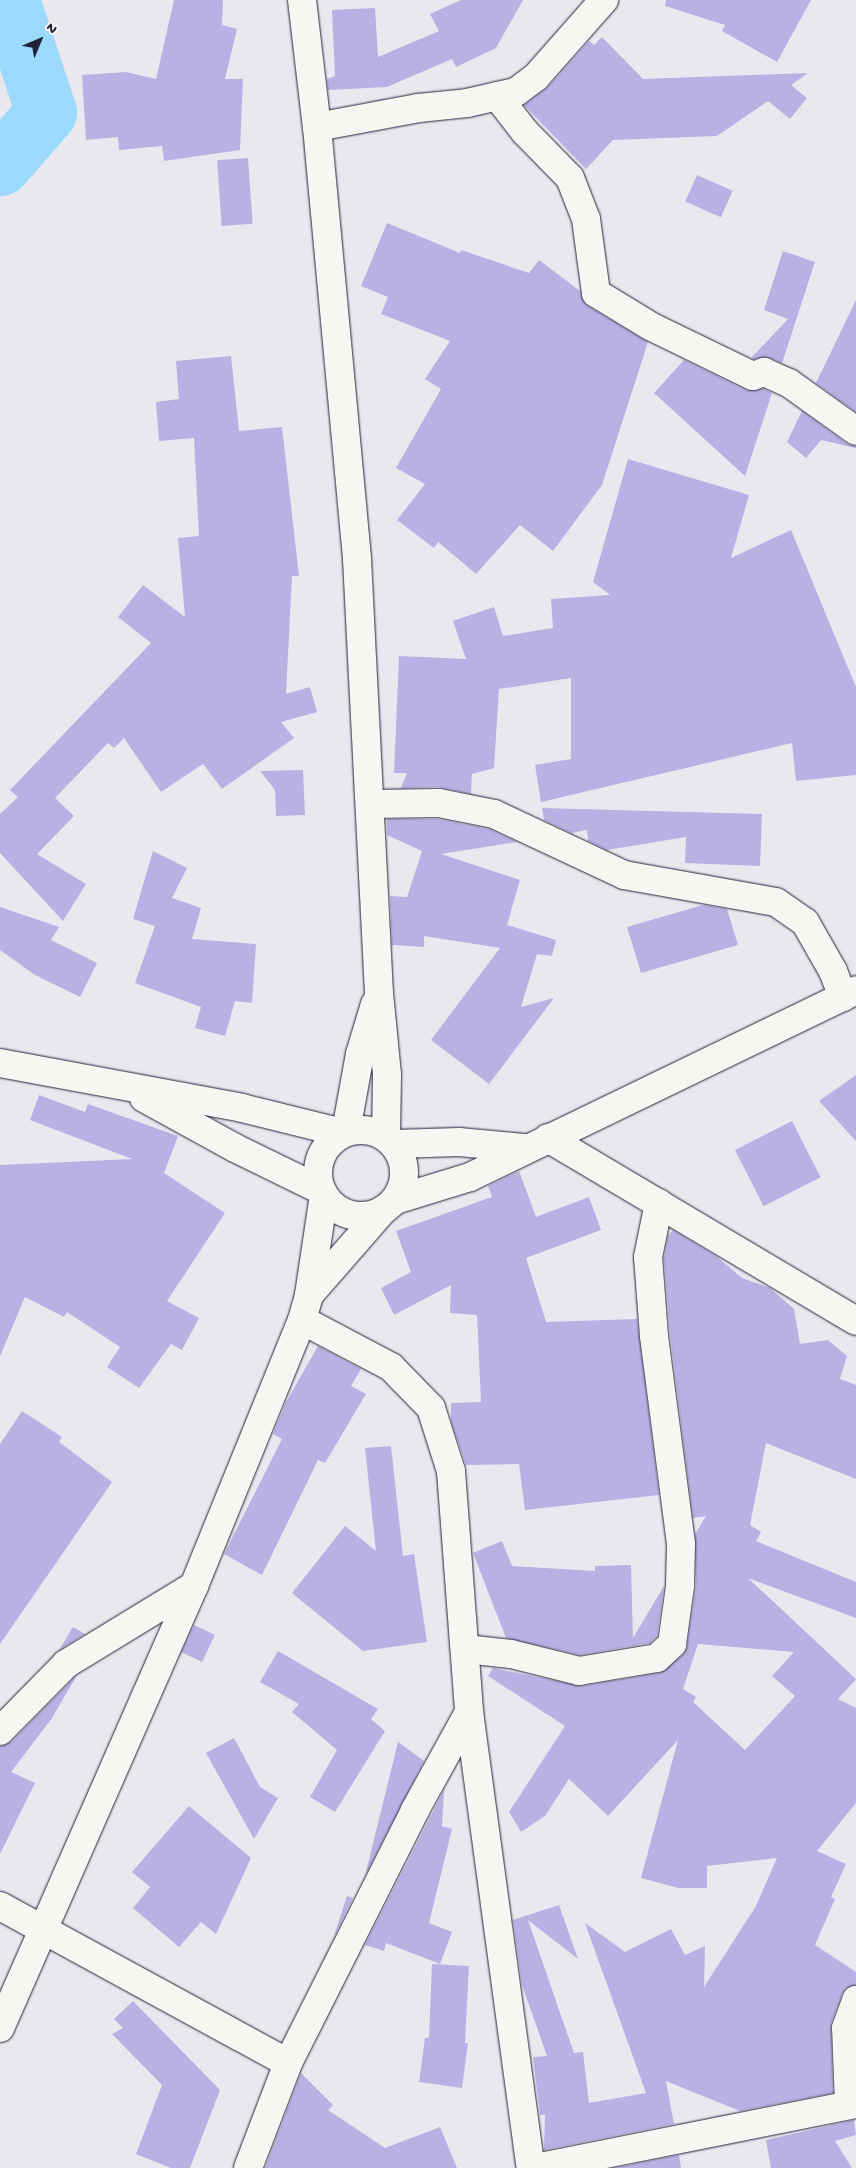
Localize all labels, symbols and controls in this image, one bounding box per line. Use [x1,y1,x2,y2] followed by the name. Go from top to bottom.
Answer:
[15,15,65,65] north arrow
[42,20,60,38] text: N

